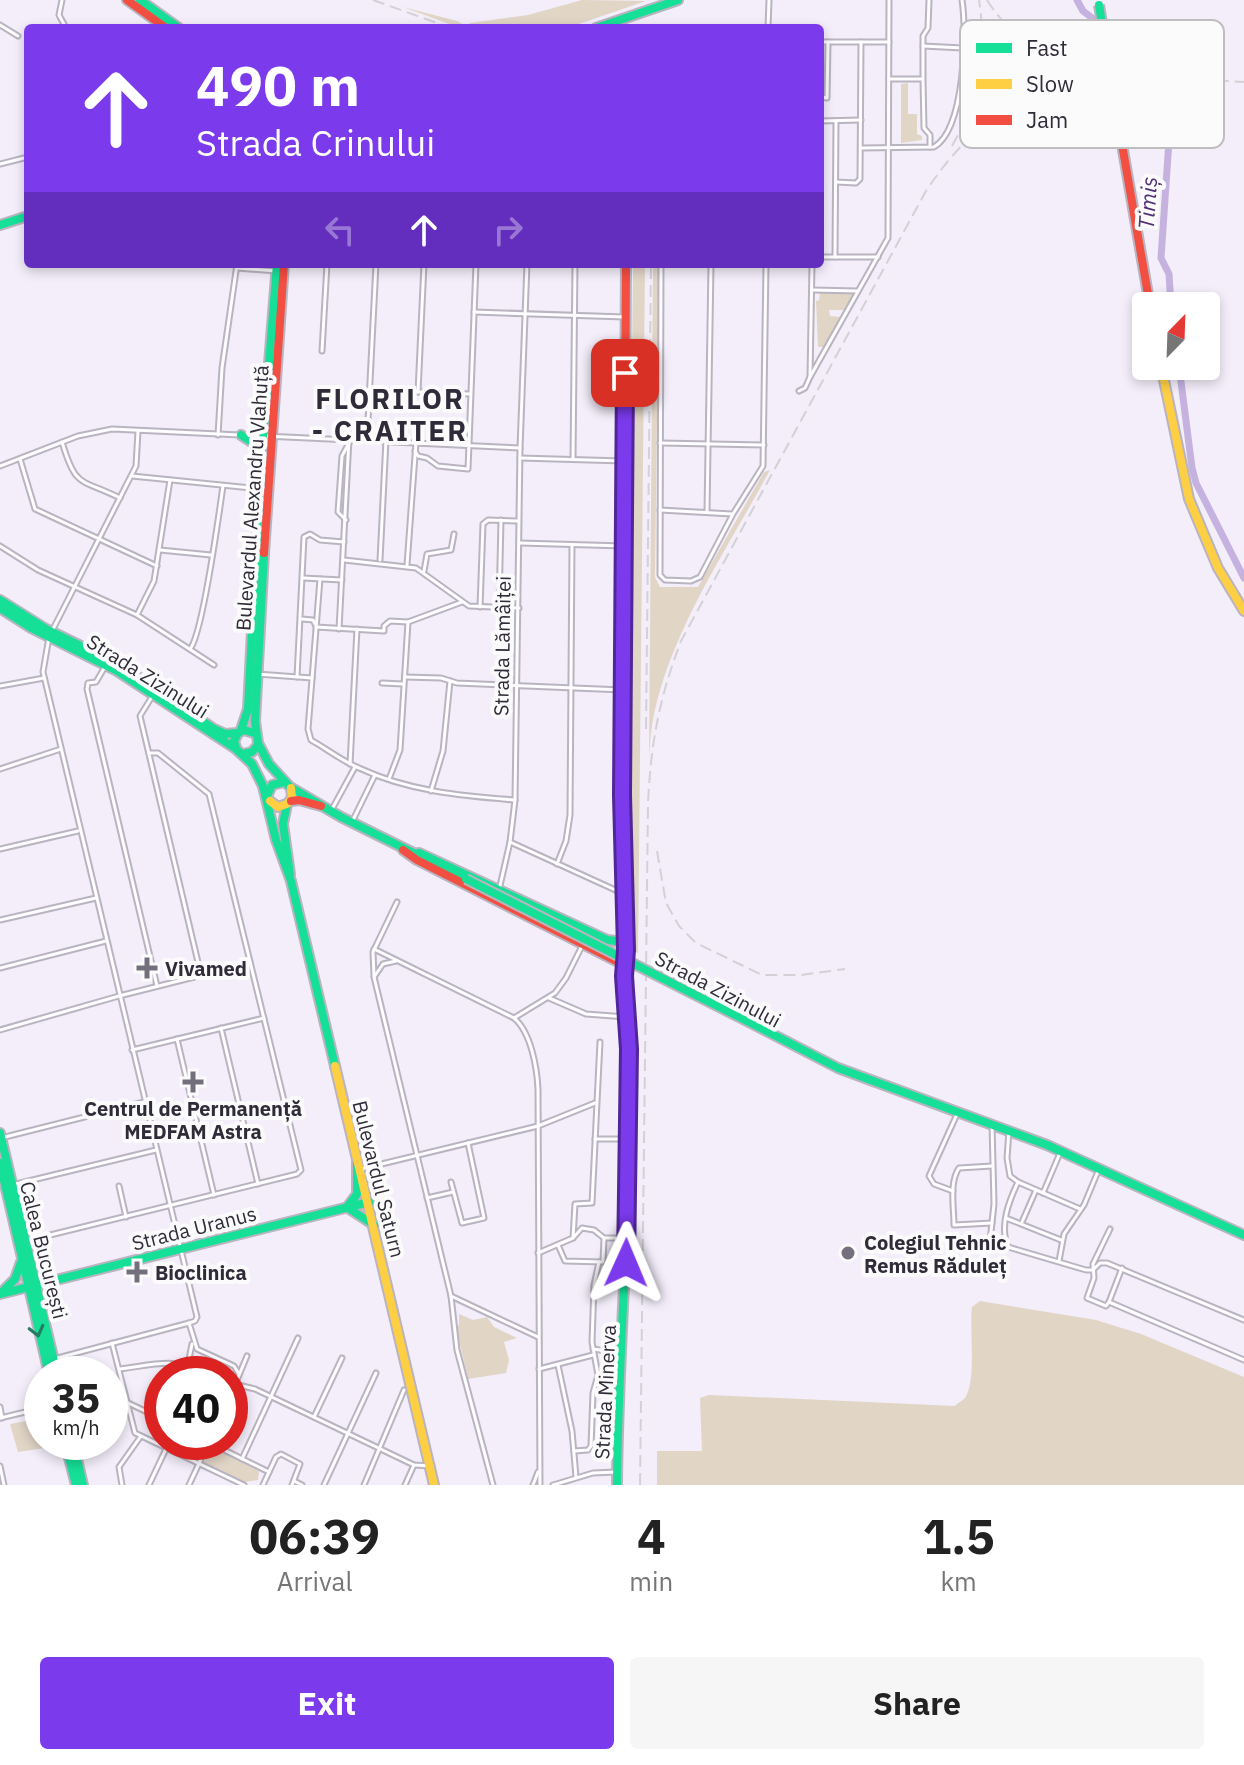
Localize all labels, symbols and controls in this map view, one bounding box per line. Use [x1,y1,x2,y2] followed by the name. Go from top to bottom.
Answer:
[960,20,1224,148] legend
[1026,33,1067,62] text: Fast
[196,49,360,121] text: 490 m
[64,56,168,160] icon: ahead
[1026,69,1074,98] text: Slow
[1026,105,1068,134] text: Jam
[196,119,435,166] text: Strada Crinului
[1131,176,1163,230] water label: Timiș
[318,208,362,252] icon: left
[402,208,446,252] icon: ahead
[486,208,530,252] icon: right
[1132,292,1220,380] north arrow
[1132,292,1220,380] map controls
[591,339,659,407] pin
[603,351,647,395] icon: arrive
[229,364,275,632] street label: Bulevardul Alexandru Vlahuță
[312,380,468,449] district label: FLORILOR - CRAITER
[487,576,517,716] street label: Strada Lămâiței
[82,628,214,724] street label: Strada Zizinului
[650,944,786,1034] street label: Strada Zizinului
[165,955,247,982] place label: Vivamed
[136,957,158,979] marker: Vivamed
[182,1071,204,1093] marker: Centrul de Permanență MEDFAM Astra
[84,1095,302,1145] place label: Centrul de Permanență MEDFAM Astra
[346,1098,412,1260] street label: Bulevardul Saturn
[14,1179,74,1321] street label: Calea București
[129,1199,259,1257] street label: Strada Uranus
[584,1221,668,1305] position arrow
[864,1229,1007,1279] place label: Colegiul Tehnic Remus Răduleț
[839,1244,857,1262] marker: Colegiul Tehnic Remus Răduleț
[155,1259,247,1286] place label: Bioclinica
[126,1261,148,1283] marker: Bioclinica
[27,1323,44,1337] one-way arrow
[588,1324,622,1460] street label: Strada Minerva
[144,1356,248,1460] speed limit sign: 40
[52,1372,100,1424] text: 35
[52,1414,100,1441] text: km/h
[249,1505,380,1567] text: 06:39
[637,1505,666,1567] text: 4
[922,1505,995,1567] text: 1.5
[277,1564,353,1598] text: Arrival
[629,1564,673,1598] text: min
[940,1564,977,1598] text: km
[40,1657,614,1749] button: Exit
[630,1657,1204,1749] button: Share

